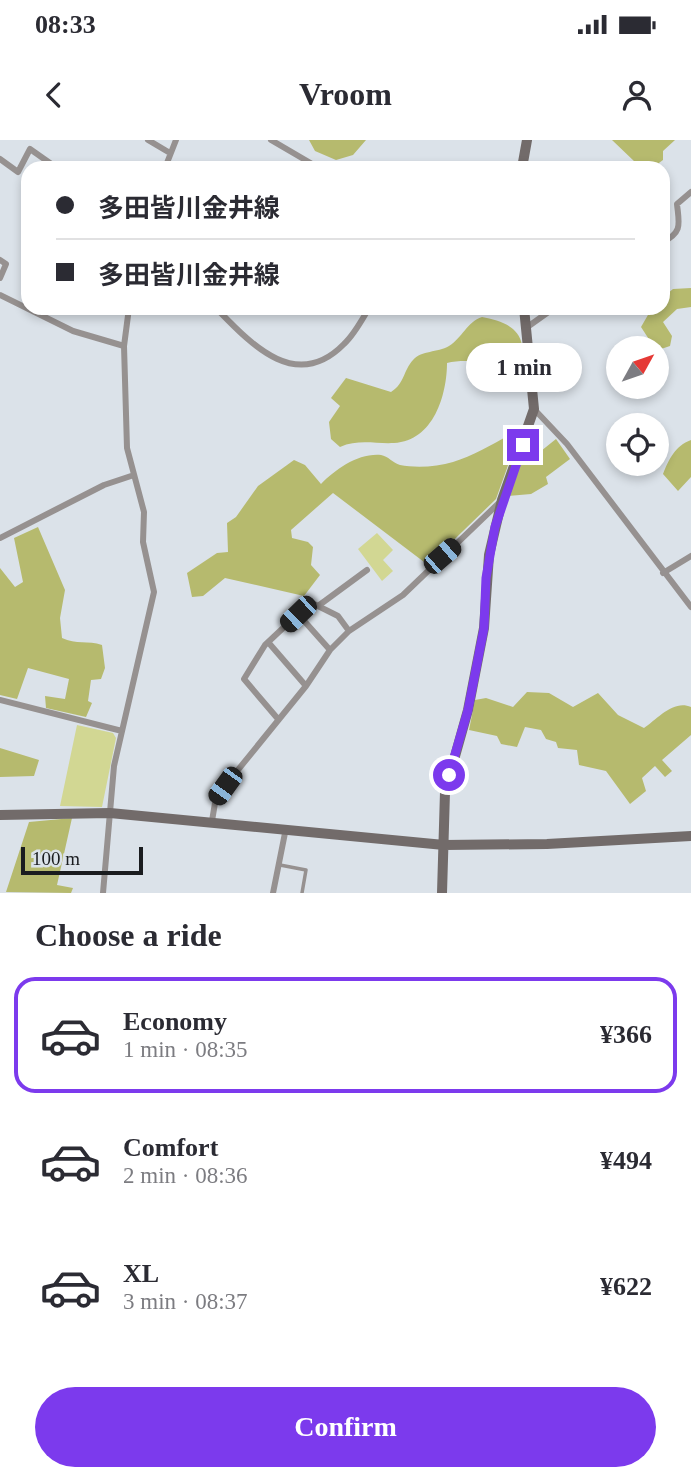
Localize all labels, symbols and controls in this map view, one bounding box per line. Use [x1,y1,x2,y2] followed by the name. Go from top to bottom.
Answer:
[35,10,96,39] text: 08:33
[35,76,73,114] icon: back
[299,76,392,112] text: Vroom
[618,76,656,114] icon: person
[98,194,280,223] text: 多田皆川金井線
[98,261,280,290] text: 多田皆川金井線
[606,336,668,399] north arrow
[606,336,669,476] map controls
[465,344,581,392] callout: 1 min
[496,355,552,380] text: 1 min
[606,413,669,476] button: locate
[507,429,539,461] route end
[420,534,465,578] car
[276,592,321,636] car
[433,759,465,791] route start
[205,763,246,809] car
[21,844,144,876] scale bar
[32,848,80,869] text: 100 m
[35,917,222,953] text: Choose a ride
[39,1004,102,1067] icon: car
[123,1007,227,1036] text: Economy
[600,1020,652,1049] text: ¥366
[123,1037,248,1062] text: 1 min · 08:35
[39,1130,102,1193] icon: car
[123,1133,218,1162] text: Comfort
[600,1146,652,1175] text: ¥494
[123,1163,248,1188] text: 2 min · 08:36
[39,1256,102,1319] icon: car
[123,1259,159,1288] text: XL
[600,1272,652,1301] text: ¥622
[123,1289,248,1314] text: 3 min · 08:37
[35,1387,656,1467] button: Confirm

